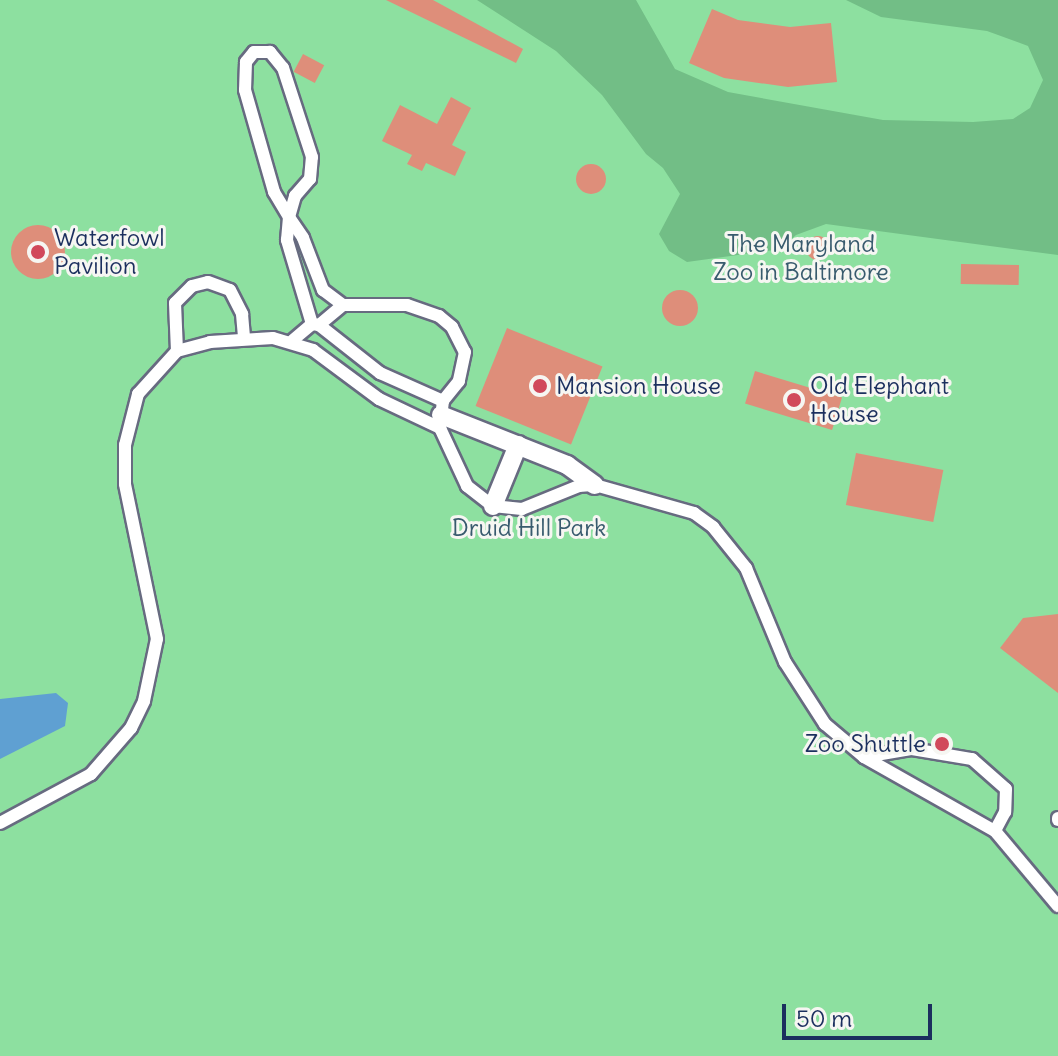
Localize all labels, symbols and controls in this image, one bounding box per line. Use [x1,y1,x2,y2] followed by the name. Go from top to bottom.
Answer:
[54,224,165,280] place label: Waterfowl Pavilion
[713,230,889,286] park label: The Maryland Zoo in Baltimore
[29,243,47,261] marker: Waterfowl Pavilion
[556,372,721,400] place label: Mansion House
[810,372,949,428] place label: Old Elephant House
[531,377,549,395] marker: Mansion House
[785,391,803,409] marker: Old Elephant House
[452,514,606,542] park label: Druid Hill Park
[805,730,926,758] place label: Zoo Shuttle
[933,735,951,753] marker: Zoo Shuttle
[786,988,936,1038] scale bar
[796,1003,852,1033] text: 50 m

